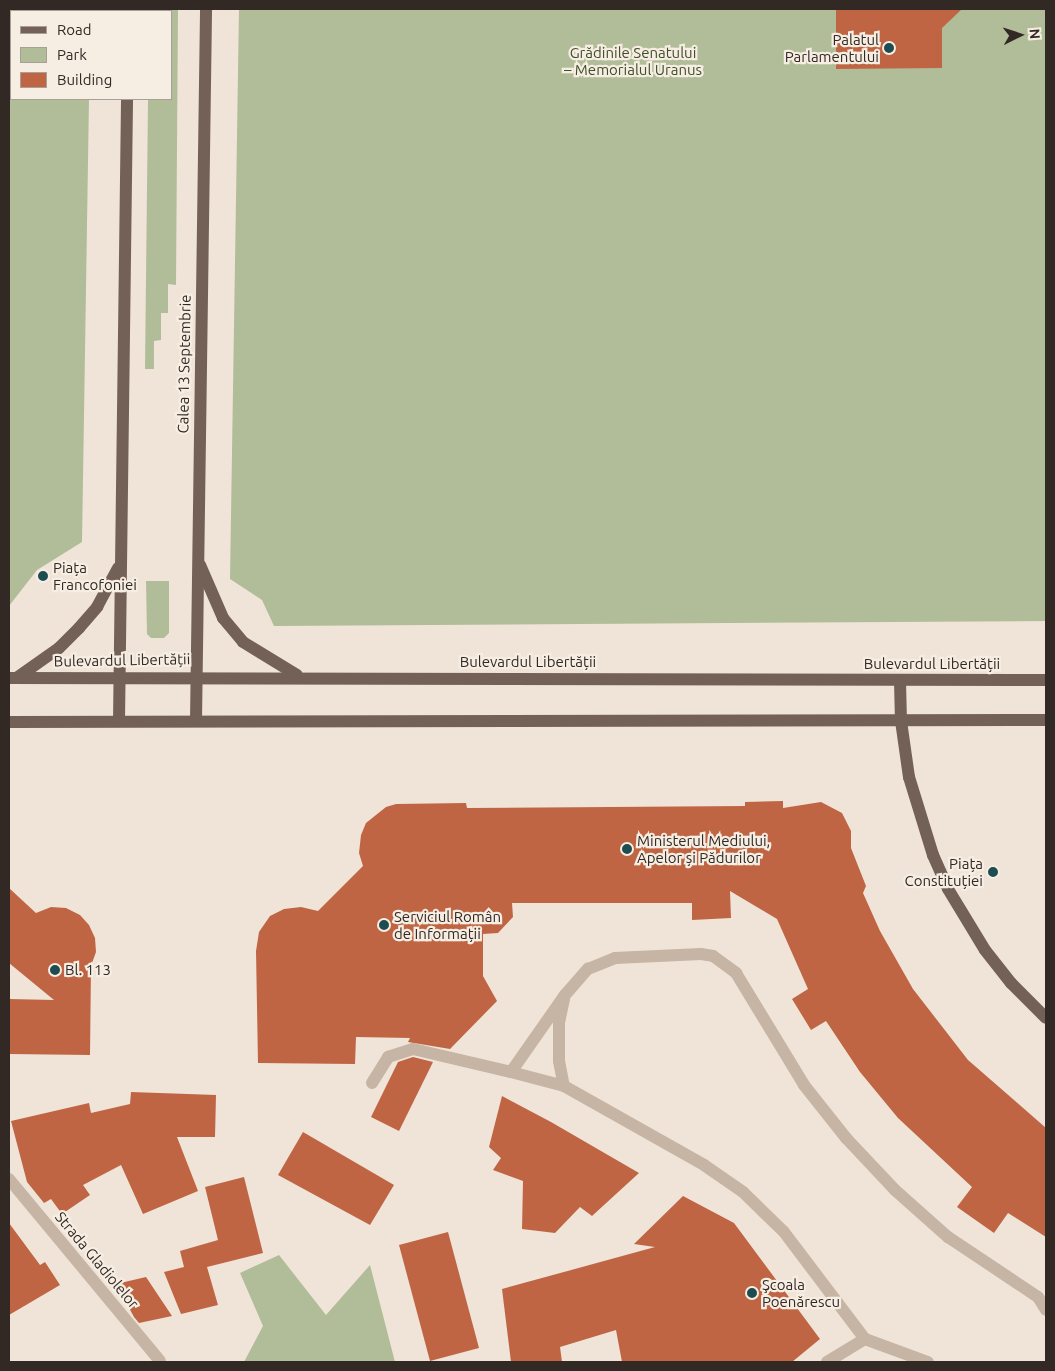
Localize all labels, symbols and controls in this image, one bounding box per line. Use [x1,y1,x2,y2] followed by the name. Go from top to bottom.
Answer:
[10,10,172,100] legend
[995,10,1045,60] north arrow
[57,21,92,38] text: Road
[1027,28,1043,40] text: N
[785,30,879,65] place label: Palatul Parlamentului
[883,42,895,54] marker: Palatul Parlamentului
[564,43,702,78] park label: Grădinile Senatului – Memorialul Uranus
[57,46,87,63] text: Park
[57,71,112,88] text: Building
[174,294,194,434] street label: Calea 13 Septembrie
[53,558,137,593] place label: Piața Francofoniei
[37,570,49,582] marker: Piața Francofoniei
[54,650,190,670] street label: Bulevardul Libertății
[460,653,596,671] street label: Bulevardul Libertății
[864,655,1000,673] street label: Bulevardul Libertății
[637,831,770,866] place label: Ministerul Mediului, Apelor și Pădurilor
[621,843,633,855] marker: Ministerul Mediului, Apelor și Pădurilor
[905,854,983,889] place label: Piața Constituției
[987,866,999,878] marker: Piața Constituției
[394,907,501,942] place label: Serviciul Român de Informații
[378,919,390,931] marker: Serviciul Român de Informații
[65,961,111,979] place label: Bl. 113
[49,964,61,976] marker: Bl. 113
[51,1208,143,1312] street label: Strada Gladiolelor
[762,1275,840,1310] place label: Şcoala Poenărescu
[746,1287,758,1299] marker: Şcoala Poenărescu

